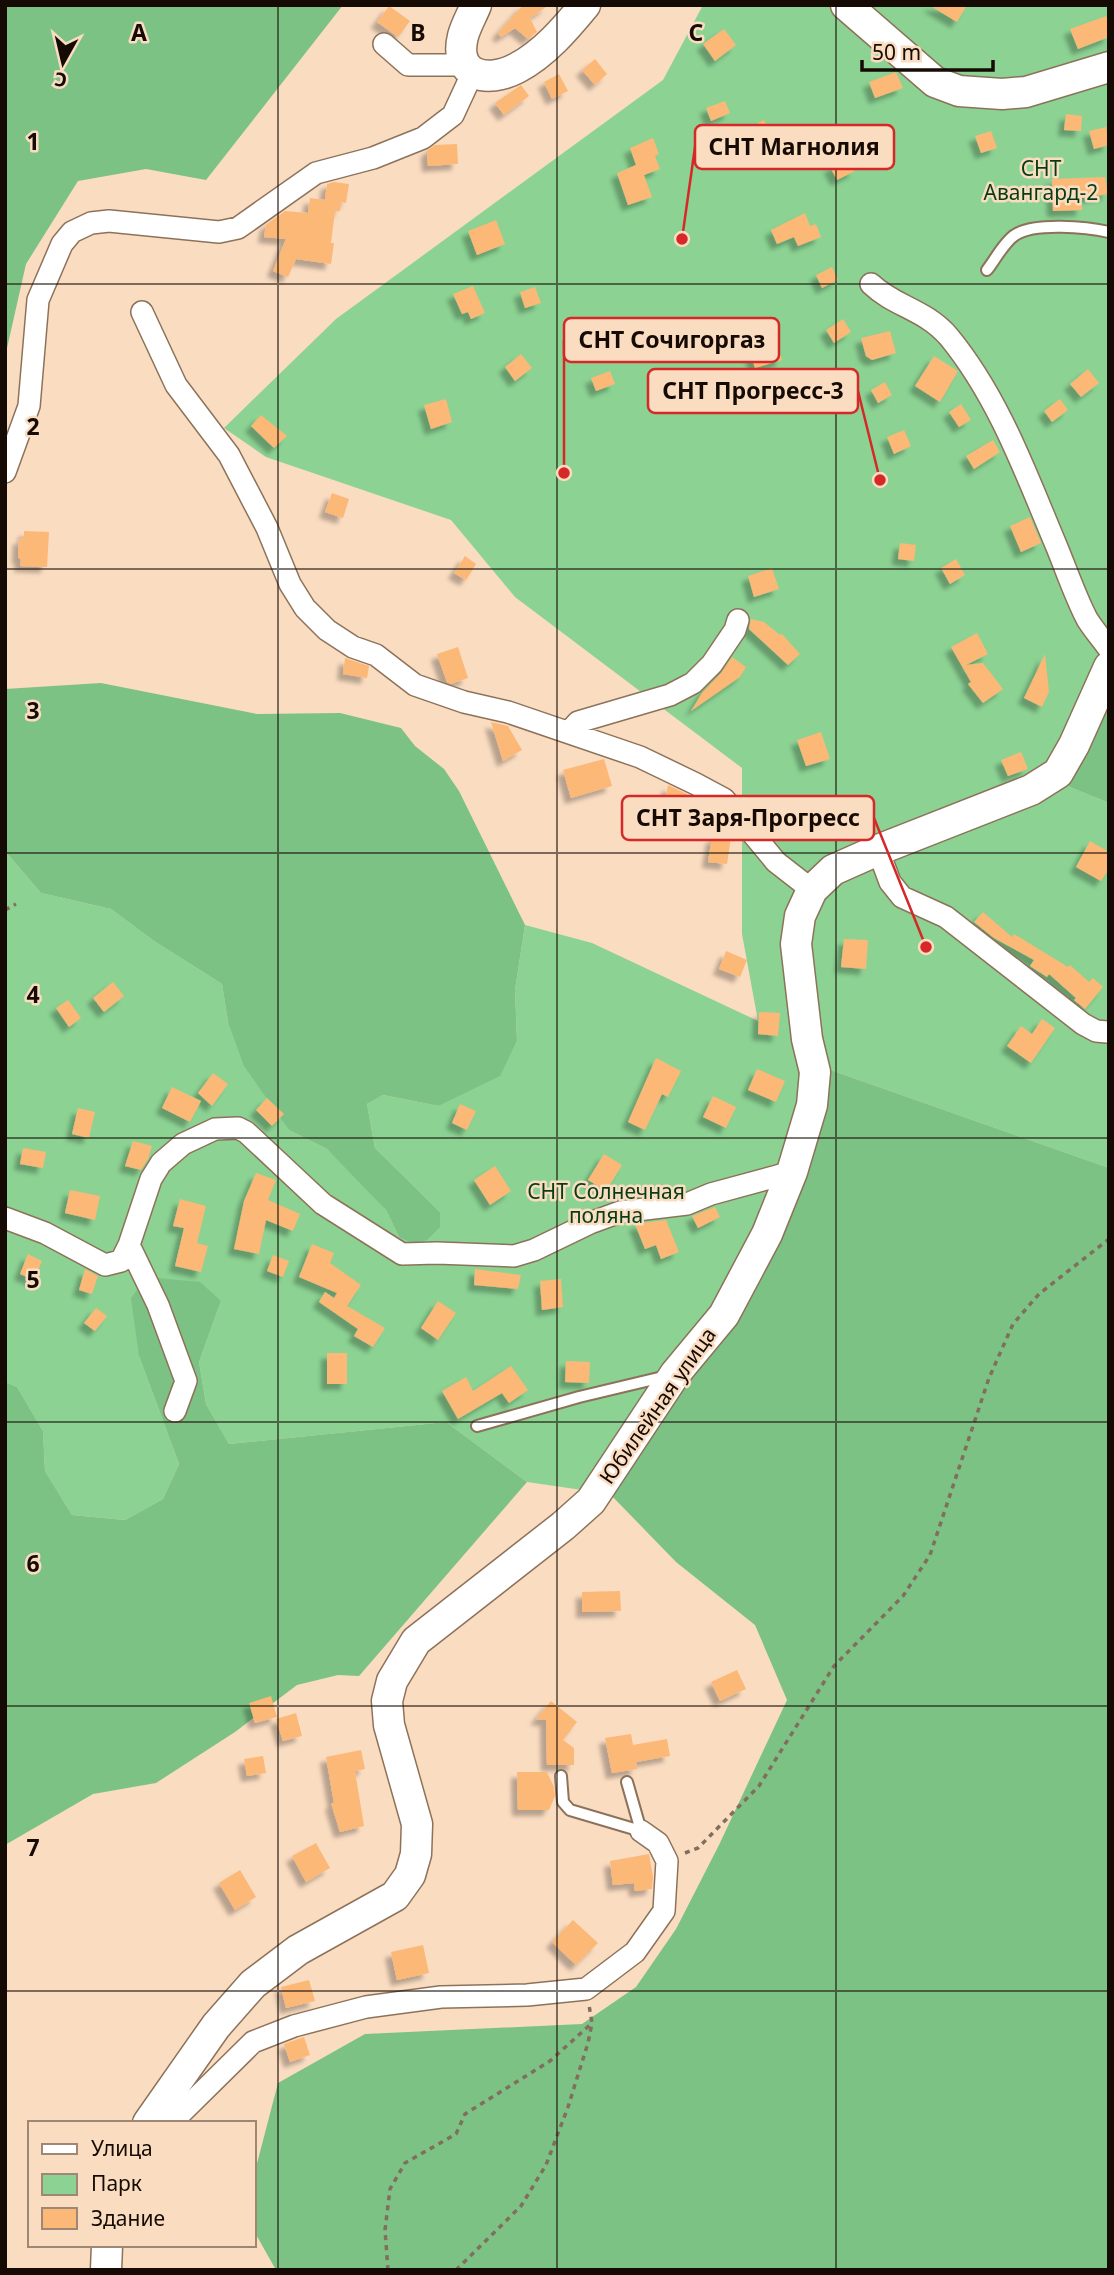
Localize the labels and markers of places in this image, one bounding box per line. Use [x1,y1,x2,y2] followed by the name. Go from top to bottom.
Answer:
[695,125,894,169] callout: СНТ Магнолия
[564,318,779,362] callout: СНТ Сочигоргаз
[648,369,858,413] callout: СНТ Прогресс-3
[622,796,874,840] callout: СНТ Заря-Прогресс

